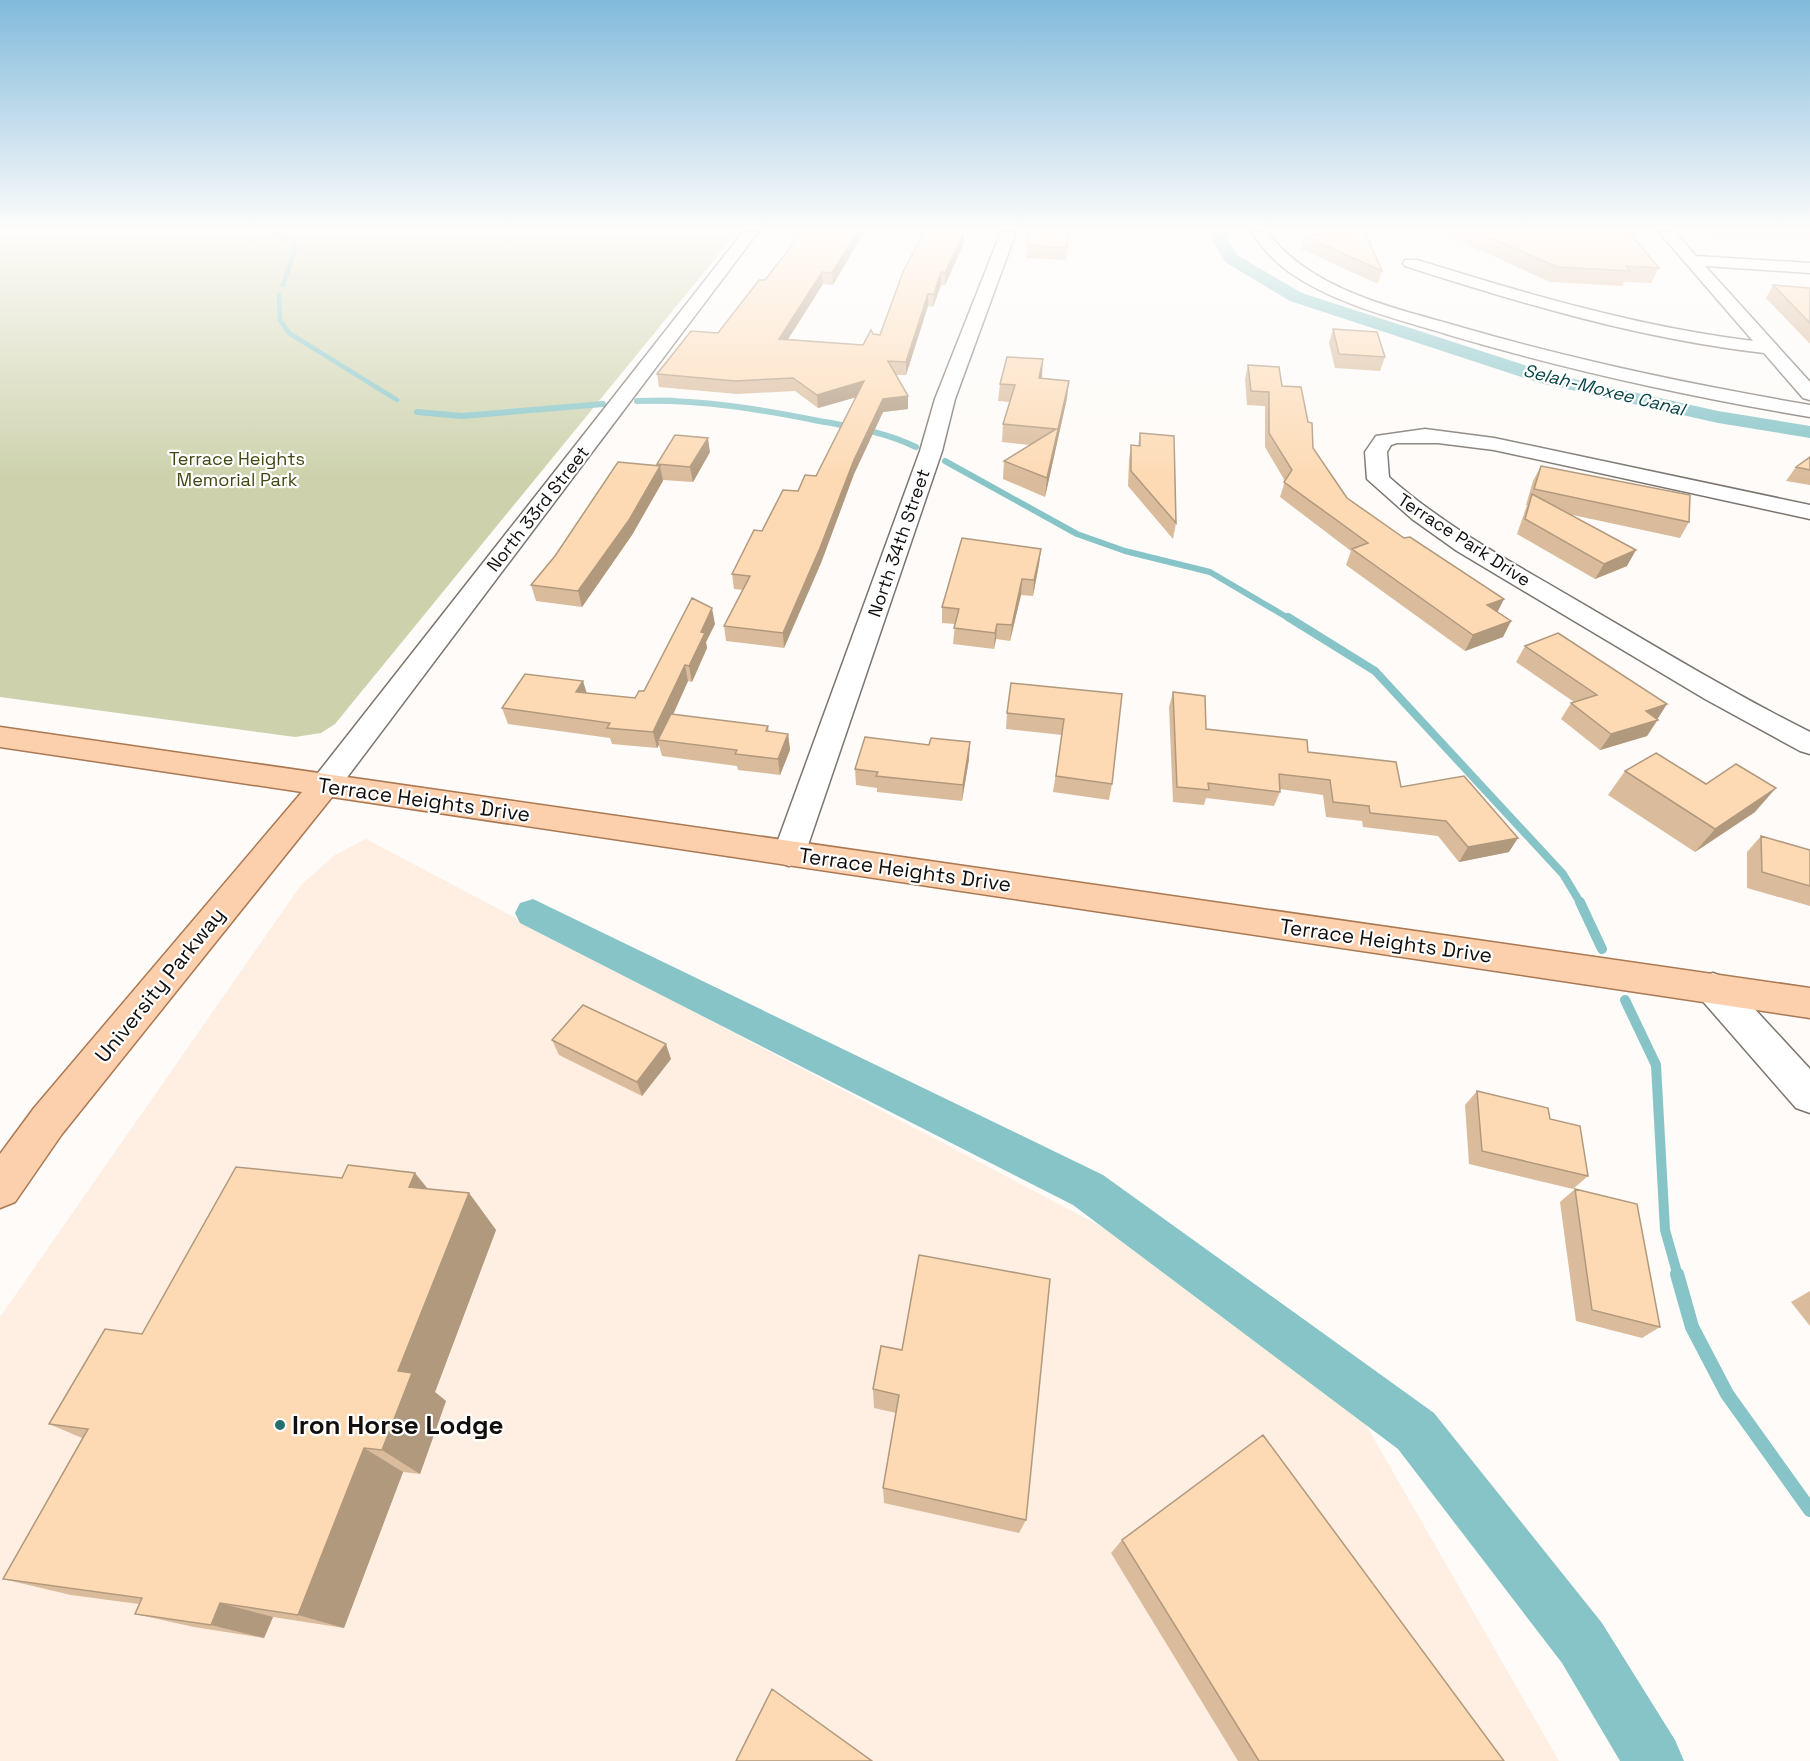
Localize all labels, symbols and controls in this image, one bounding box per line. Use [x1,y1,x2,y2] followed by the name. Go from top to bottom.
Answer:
[1521,358,1690,421] water label: Selah-Moxee Canal
[481,441,594,576] street label: North 33rd Street
[169,447,305,491] park label: Terrace Heights Memorial Park
[862,466,935,620] street label: North 34th Street
[1393,488,1535,591] street label: Terrace Park Drive
[316,771,532,828] street label: Terrace Heights Drive
[797,841,1013,898] street label: Terrace Heights Drive
[89,902,231,1068] street label: University Parkway
[1278,912,1494,969] street label: Terrace Heights Drive
[292,1408,504,1442] place label: Iron Horse Lodge
[273,1418,287,1432] marker: Iron Horse Lodge

